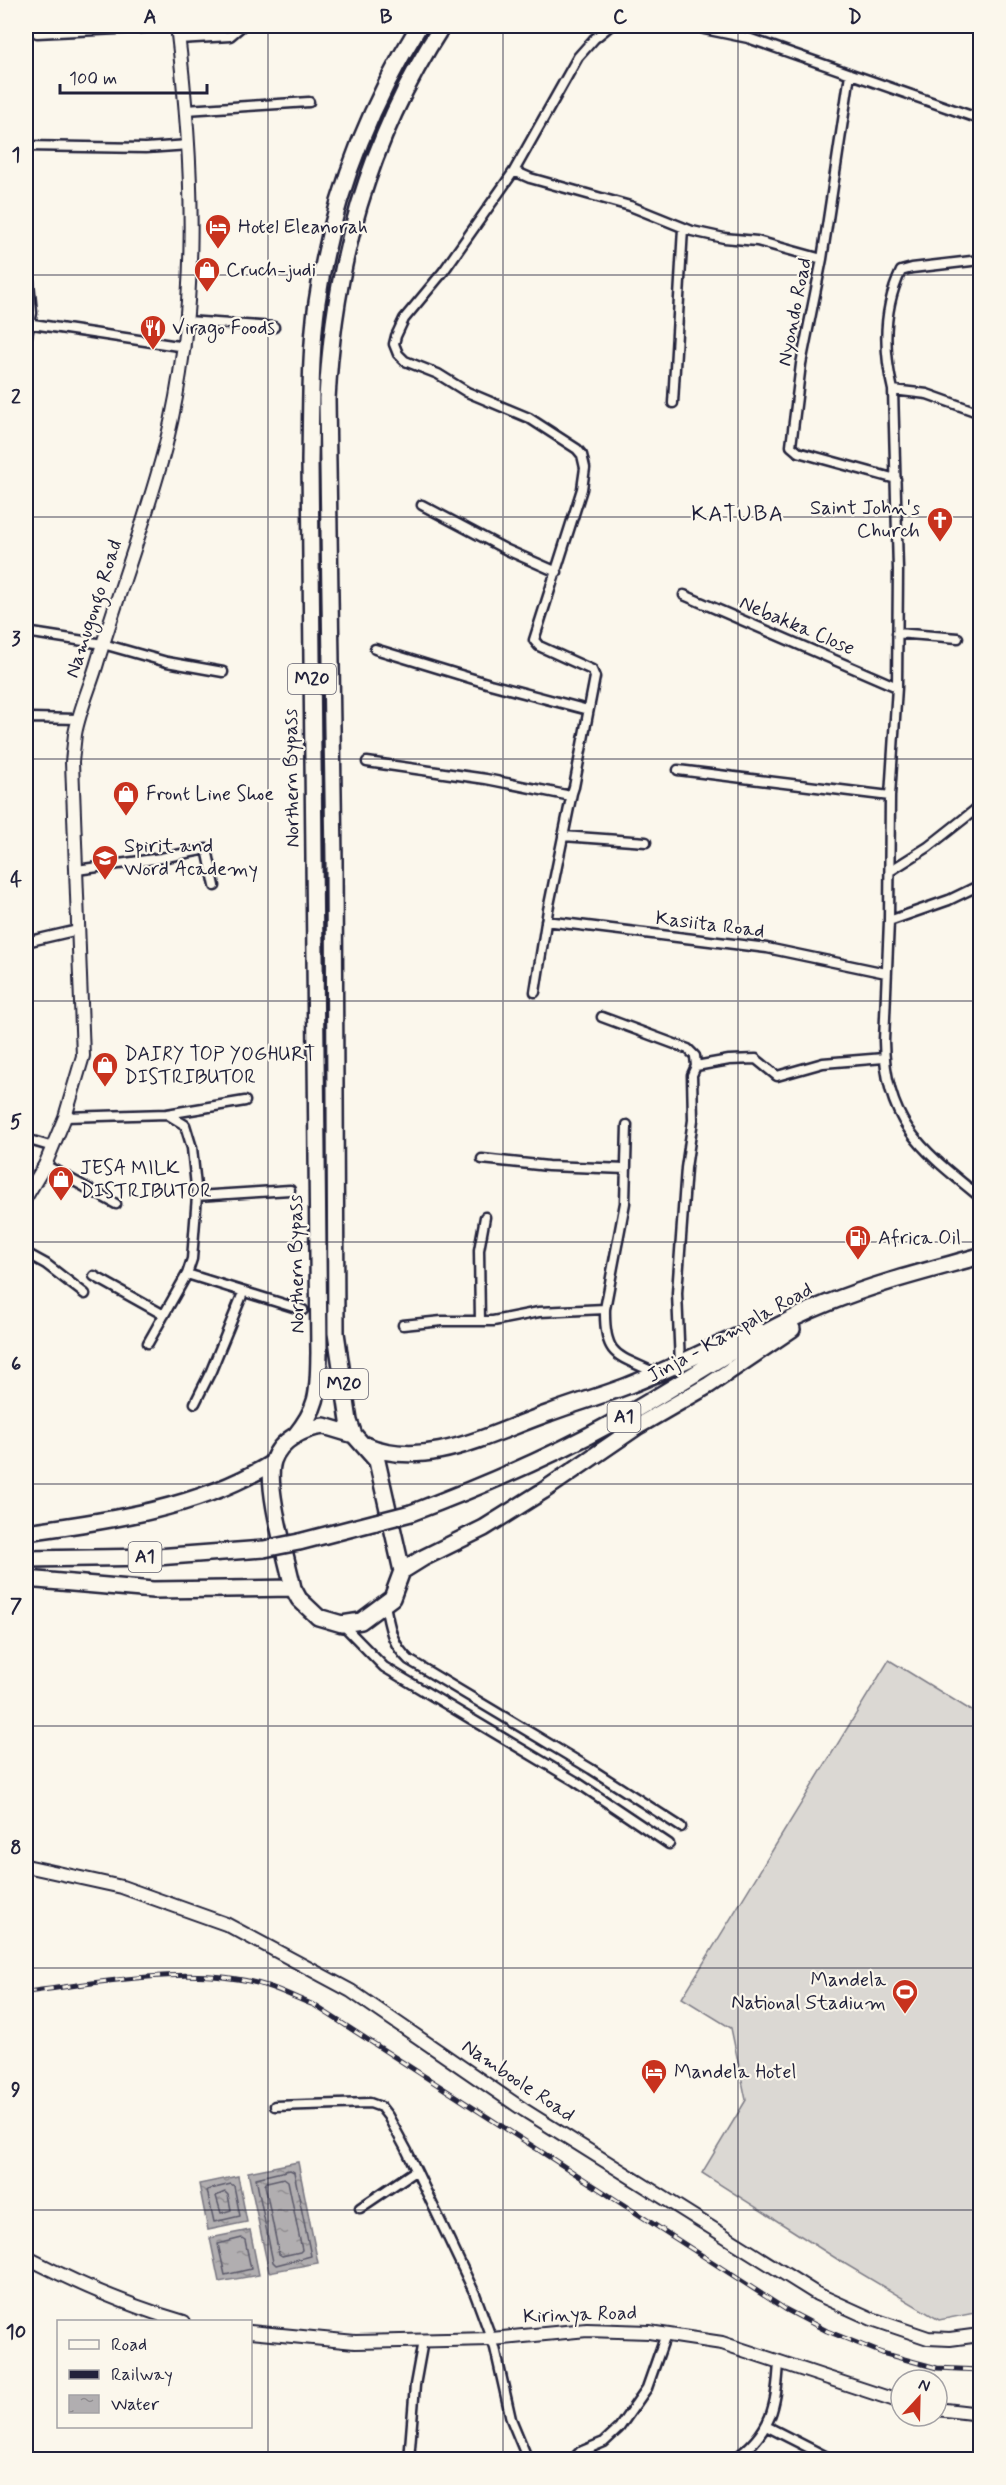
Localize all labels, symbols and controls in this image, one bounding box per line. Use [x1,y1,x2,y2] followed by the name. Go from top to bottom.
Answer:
[143,4,157,31] text: A
[380,4,393,31] text: B
[613,4,628,31] text: C
[848,4,862,31] text: D
[60,57,207,95] scale bar
[69,67,117,91] text: 100 m
[12,142,20,169] text: 1
[203,212,233,250] hotel icon: Hotel Eleanorah
[238,214,368,241] place label: Hotel Eleanorah
[192,255,222,293] shop icon: Cruch-judi
[771,255,819,369] street label: Nyondo Road
[226,257,316,284] place label: Cruch-judi
[138,313,168,351] restaurant icon: Virago Foods
[172,315,275,343] place label: Virago Foods
[11,384,21,411] text: 2
[810,495,920,545] place label: Saint John's Church
[691,501,785,529] district label: KATUBA
[925,505,955,543] church icon: Saint John's Church
[59,536,131,682] street label: Namugongo Road
[735,590,859,662] street label: Nebakka Close
[11,626,21,653] text: 3
[288,664,336,694] road number: M20
[277,708,307,848] street label: Northern Bypass
[111,779,141,817] shop icon: Front Line Shoe
[146,781,274,808] place label: Front Line Shoe
[124,833,258,883] place label: Spirit and Word Academy
[90,843,120,881] school or university icon: Spirit and Word Academy
[10,867,22,894] text: 4
[654,905,766,945] street label: Kasiita Road
[124,1041,315,1091] place label: DAIRY TOP YOGHURT DISTRIBUTOR
[90,1050,120,1088] shop icon: DAIRY TOP YOGHURT DISTRIBUTOR
[10,1109,22,1136] text: 5
[80,1155,212,1205] place label: JESA MILK DISTRIBUTOR
[46,1164,76,1202] shop icon: JESA MILK DISTRIBUTOR
[282,1194,312,1334] street label: Northern Bypass
[843,1223,873,1261] fuel station icon: Africa Oil
[878,1225,961,1252] place label: Africa Oil
[642,1276,818,1390] street label: Jinja - Kampala Road
[11,1351,21,1378] text: 6
[320,1369,368,1399] road number: M20
[608,1402,640,1432] road number: A1
[128,1542,162,1572] road number: A1
[10,1593,22,1620] text: 7
[10,1835,22,1862] text: 8
[731,1967,887,2017] place label: Mandela National Stadium
[890,1977,920,2015] sports icon: Mandela National Stadium
[456,2033,580,2129] street label: Namboole Road
[639,2057,669,2095] hotel icon: Mandela Hotel
[674,2059,797,2086] place label: Mandela Hotel
[11,2077,21,2104] text: 9
[523,2300,637,2330] street label: Kirinya Road
[6,2319,26,2346] text: 10
[57,2320,252,2428] legend
[111,2333,147,2357] text: Road
[111,2363,173,2387] text: Railway
[889,2368,949,2428] north arrow
[915,2374,933,2397] text: N
[111,2393,160,2417] text: Water

